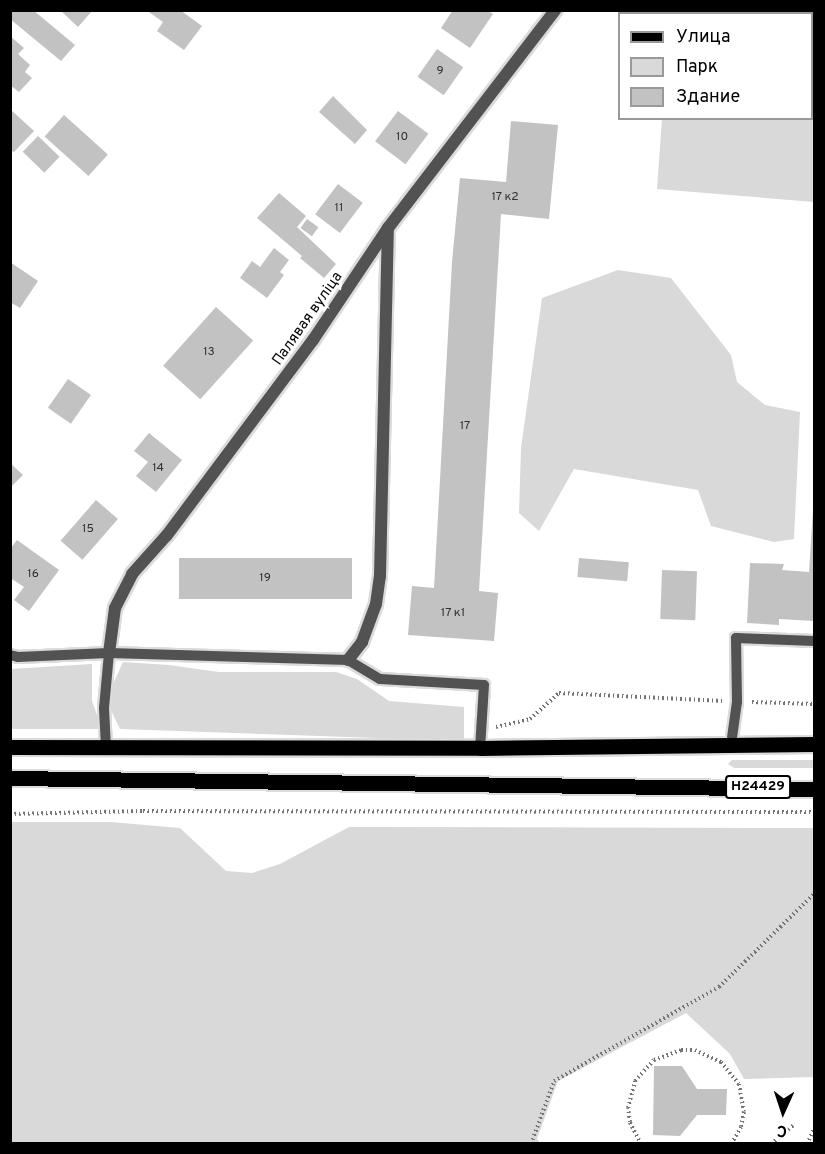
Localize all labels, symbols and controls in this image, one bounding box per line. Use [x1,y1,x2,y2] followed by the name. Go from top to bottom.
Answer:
[618,12,813,120] legend
[676,26,730,49] text: Улица
[676,56,718,79] text: Парк
[436,65,444,79] house number: 9
[676,86,740,109] text: Здание
[396,131,408,145] house number: 10
[491,191,519,205] house number: 17 к2
[335,202,343,216] house number: 11
[269,269,347,369] street label: Палявая вуліца
[203,346,215,360] house number: 13
[460,420,470,434] house number: 17
[152,462,164,476] house number: 14
[82,523,94,537] house number: 15
[27,568,39,582] house number: 16
[259,572,271,586] house number: 19
[441,607,465,621] house number: 17 к1
[725,776,791,798] road number: Н24429
[753,1082,813,1142] north arrow
[776,1120,788,1140] text: С

